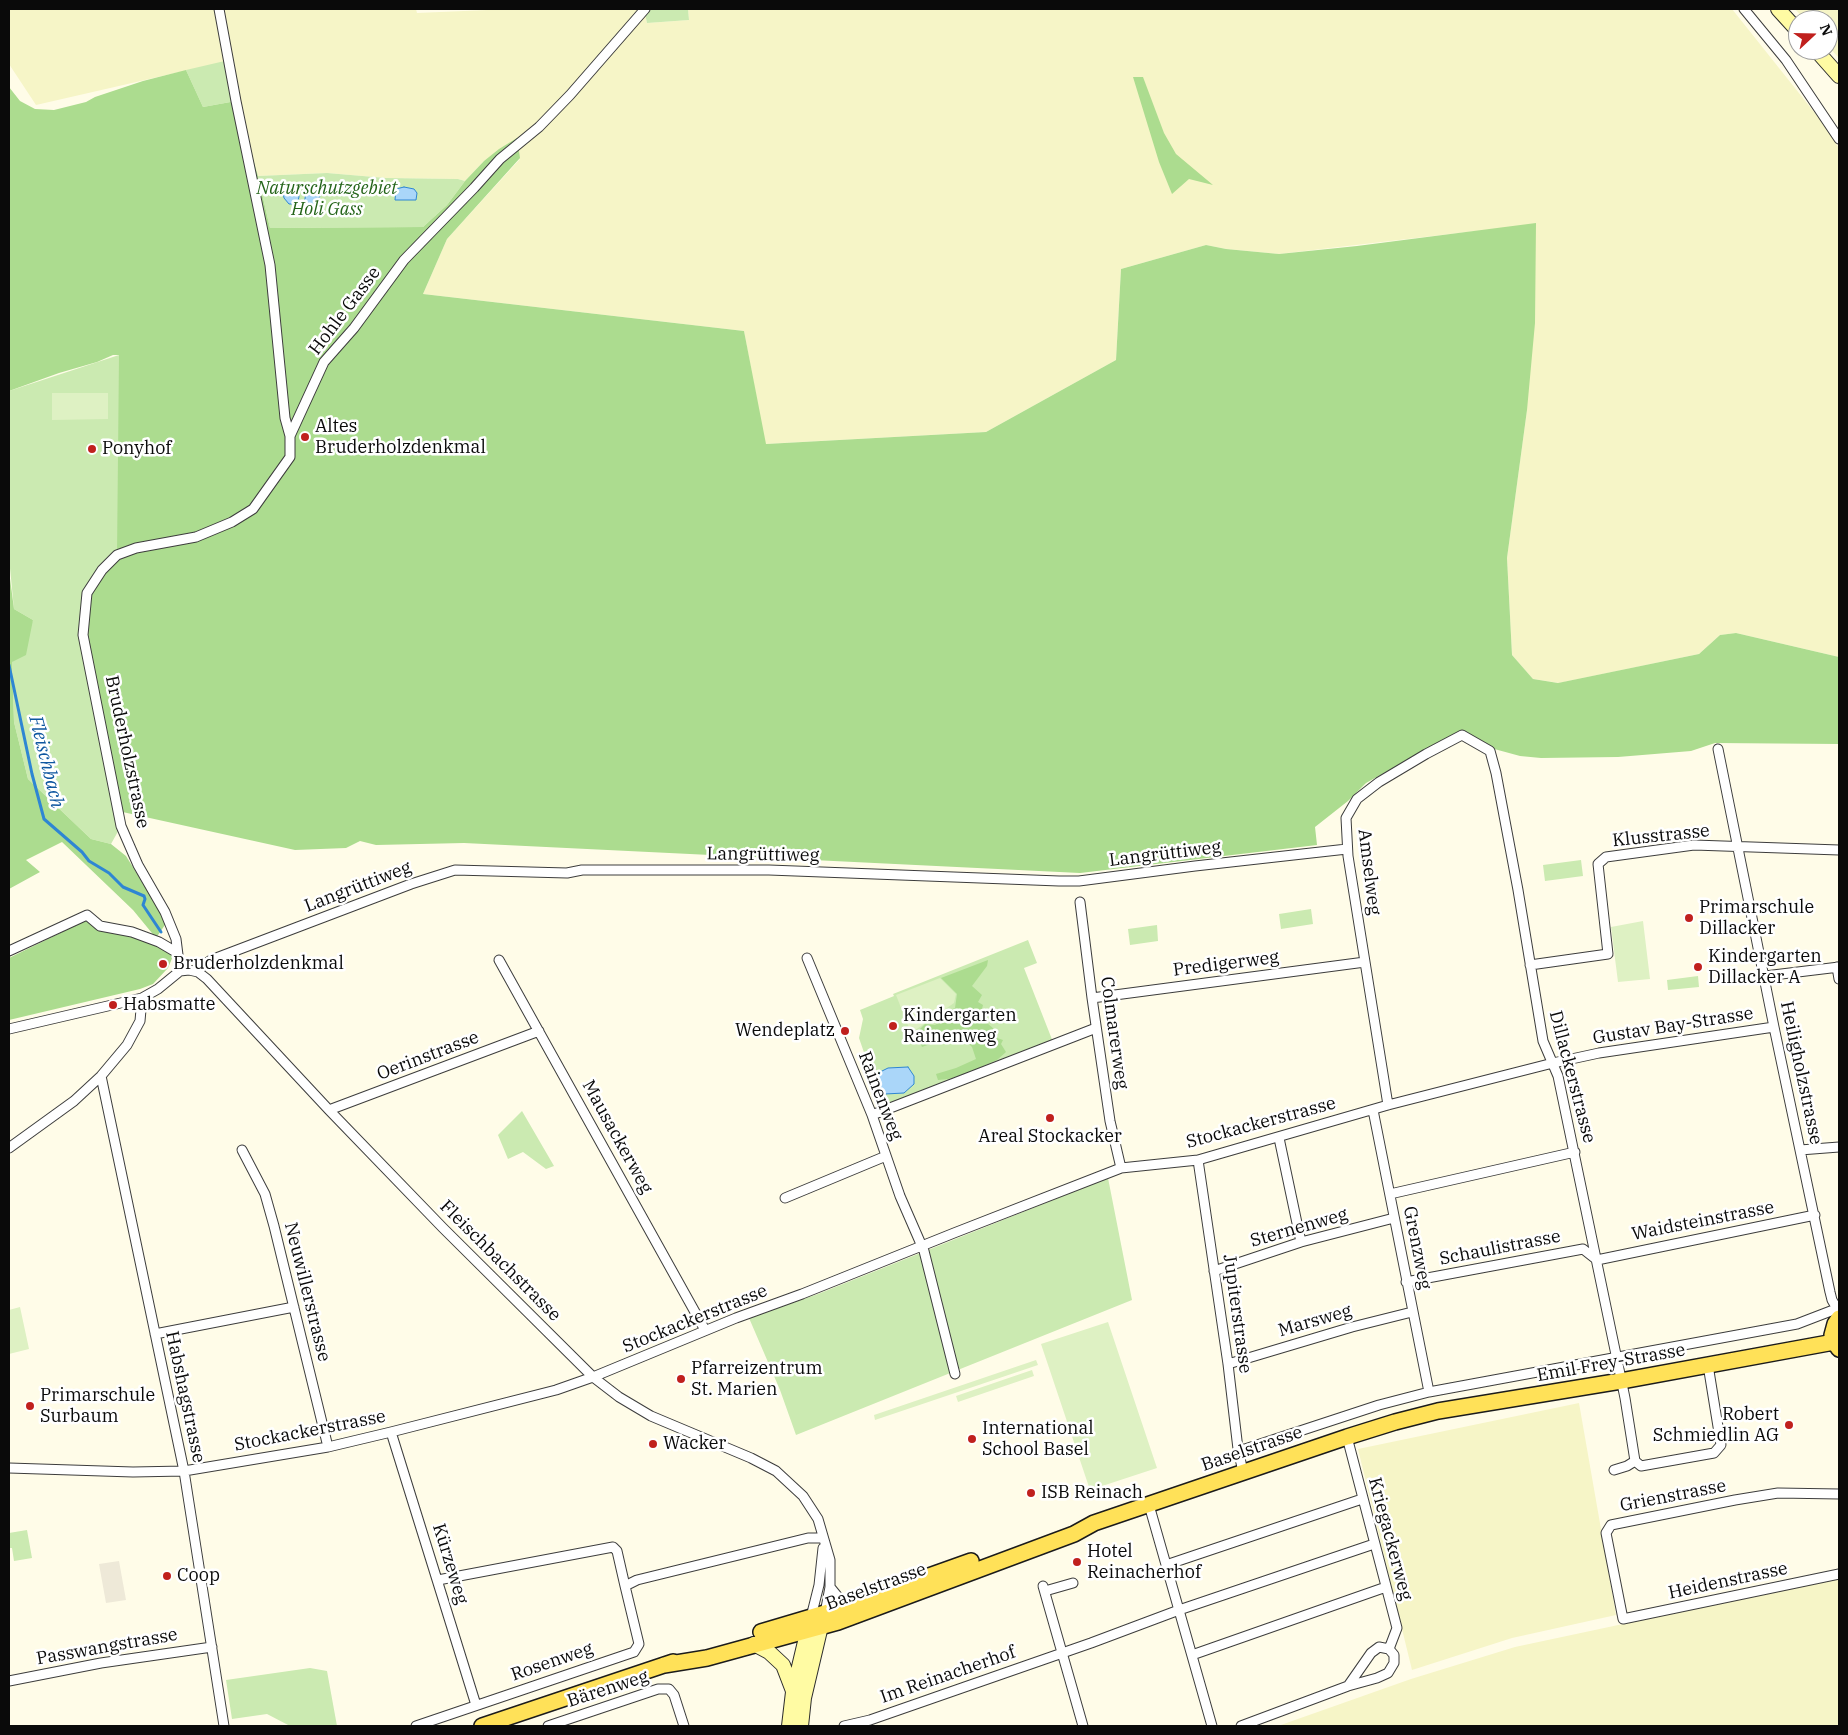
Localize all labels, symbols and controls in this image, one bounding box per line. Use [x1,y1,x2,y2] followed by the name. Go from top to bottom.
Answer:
[1788,10,1838,60] north arrow
[1816,22,1836,38] text: N
[257,178,397,220] park label: Naturschutzgebiet Holi Gass
[305,263,385,359] street label: Hohle Gasse
[315,416,486,458] place label: Altes Bruderholzdenkmal
[299,431,311,443] marker: Altes Bruderholzdenkmal
[102,438,171,460] place label: Ponyhof
[86,443,98,455] marker: Ponyhof
[100,674,154,830] street label: Bruderholzstrasse
[23,713,69,811] water label: Fleischbach
[1611,820,1711,852] street label: Klusstrasse
[1353,828,1385,916] street label: Amselweg
[1108,836,1222,872] street label: Langrüttiweg
[706,843,820,867] street label: Langrüttiweg
[301,857,415,917] street label: Langrüttiweg
[1699,897,1814,940] place label: Primarschule Dillacker
[1683,912,1695,924] marker: Primarschule Dillacker
[1708,946,1822,989] place label: Kindergarten Dillacker A
[1172,947,1280,981] street label: Predigerweg
[173,953,344,975] place label: Bruderholzdenkmal
[157,958,169,970] marker: Bruderholzdenkmal
[1692,961,1704,973] marker: Kindergarten Dillacker A
[1095,975,1133,1091] street label: Colmarerweg
[123,994,215,1016] place label: Habsmatte
[107,999,119,1011] marker: Habsmatte
[1775,999,1827,1147] street label: Heiligholzstrasse
[1591,1003,1755,1049] street label: Gustav Bay-Strasse
[903,1005,1017,1048] place label: Kindergarten Rainenweg
[1544,1008,1600,1146] street label: Dillackerstrasse
[735,1020,835,1042] place label: Wendeplatz
[887,1020,899,1032] marker: Kindergarten Rainenweg
[839,1025,851,1037] marker: Wendeplatz
[374,1027,482,1085] street label: Oerinstrasse
[853,1049,907,1143] street label: Rainenweg
[577,1077,657,1197] street label: Mausackerweg
[1184,1093,1338,1153] street label: Stockackerstrasse
[1044,1112,1056,1124] marker: Areal Stockacker
[978,1126,1122,1148] place label: Areal Stockacker
[435,1196,565,1326] street label: Fleischbachstrasse
[1630,1197,1776,1245] street label: Waidsteinstrasse
[1248,1204,1350,1252] street label: Sternenweg
[1398,1204,1436,1292] street label: Grenzweg
[279,1220,335,1364] street label: Neuwillerstrasse
[1438,1226,1562,1270] street label: Schaulistrasse
[1218,1253,1256,1375] street label: Jupiterstrasse
[620,1280,770,1358] street label: Stockackerstrasse
[1276,1300,1354,1342] street label: Marsweg
[161,1329,209,1465] street label: Habshagstrasse
[1535,1339,1687,1387] street label: Emil Frey-Strasse
[691,1358,823,1400] place label: Pfarreizentrum St. Marien
[675,1373,687,1385] marker: Pfarreizentrum St. Marien
[40,1385,155,1428] place label: Primarschule Surbaum
[24,1400,36,1412] marker: Primarschule Surbaum
[1653,1404,1779,1446] place label: Robert Schmiedlin AG
[232,1406,388,1456] street label: Stockackerstrasse
[982,1418,1094,1460] place label: International School Basel
[1783,1419,1795,1431] marker: Robert Schmiedlin AG
[1199,1422,1305,1476] street label: Baselstrasse
[663,1433,726,1455] place label: Wacker
[966,1433,978,1445] marker: International School Basel
[647,1438,659,1450] marker: Wacker
[1363,1475,1417,1603] street label: Kriegackerweg
[1618,1475,1728,1517] street label: Grienstrasse
[1041,1482,1143,1504] place label: ISB Reinach
[1025,1487,1037,1499] marker: ISB Reinach
[427,1521,473,1607] street label: Kürzeweg
[1087,1541,1201,1584] place label: Hotel Reinacherhof
[1071,1556,1083,1568] marker: Hotel Reinacherhof
[1666,1558,1790,1604] street label: Heidenstrasse
[823,1559,929,1615] street label: Baselstrasse
[177,1565,220,1587] place label: Coop
[161,1570,173,1582] marker: Coop
[35,1624,179,1670] street label: Passwangstrasse
[508,1638,596,1686] street label: Rosenweg
[878,1642,1018,1708] street label: Im Reinacherhof
[565,1666,651,1712] street label: Bärenweg

